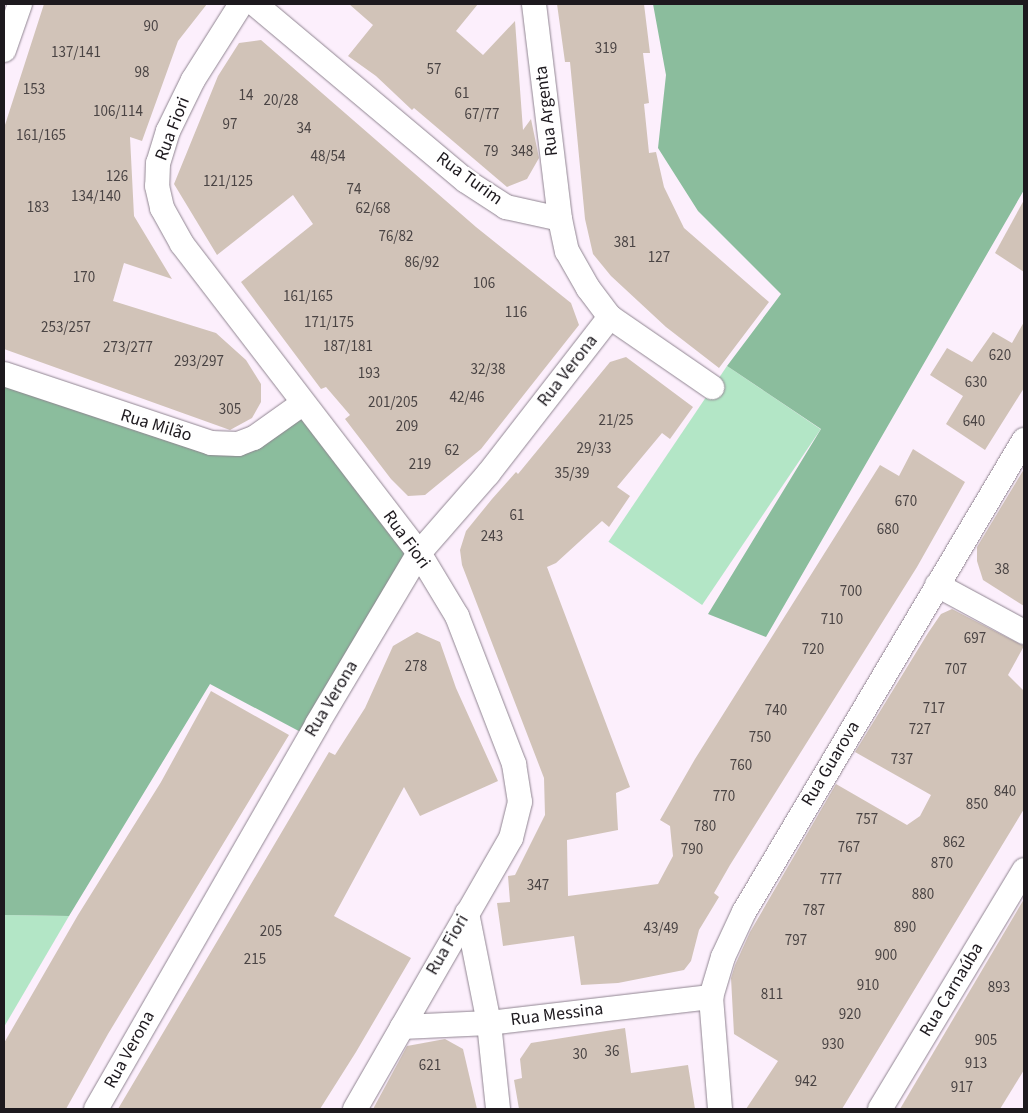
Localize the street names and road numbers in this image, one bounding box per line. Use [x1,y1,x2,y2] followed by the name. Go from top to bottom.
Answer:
[531,65,563,157] street label: Rua Argenta
[151,94,195,164] street label: Rua Fiori
[432,148,506,210] street label: Rua Turim
[533,331,603,411] street label: Rua Verona
[118,405,194,447] street label: Rua Milão
[378,507,434,573] street label: Rua Fiori
[301,657,363,741] street label: Rua Verona
[797,717,865,811] street label: Rua Guarova
[422,911,474,979] street label: Rua Fiori
[915,939,989,1041] street label: Rua Carnaúba
[509,999,605,1031] street label: Rua Messina
[100,1007,160,1093] street label: Rua Verona

